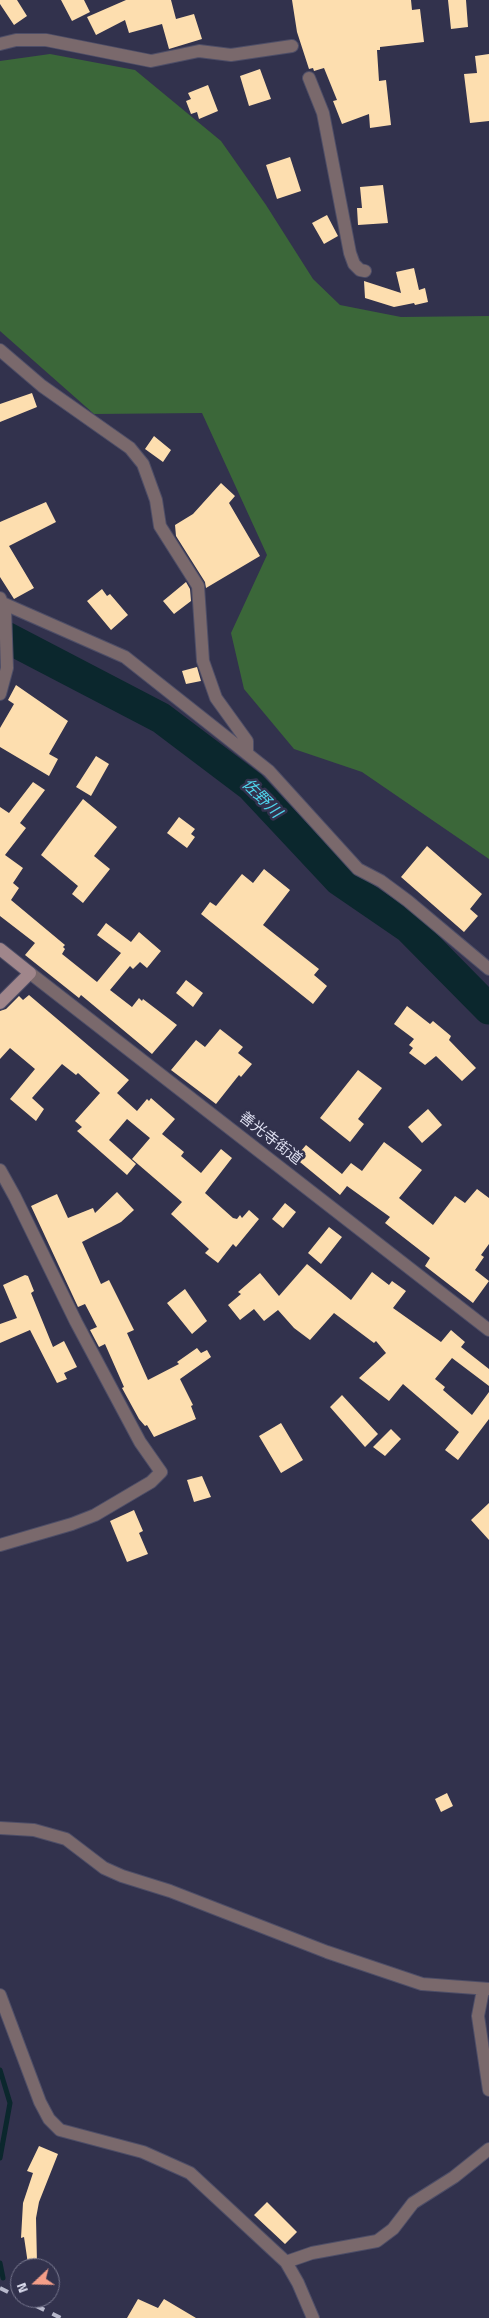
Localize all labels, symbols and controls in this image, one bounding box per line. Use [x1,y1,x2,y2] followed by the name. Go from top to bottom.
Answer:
[237,775,285,823] water label: 佐野川
[235,1109,305,1169] street label: 善光寺街道
[10,2258,60,2308] north arrow
[10,2280,33,2296] text: N

